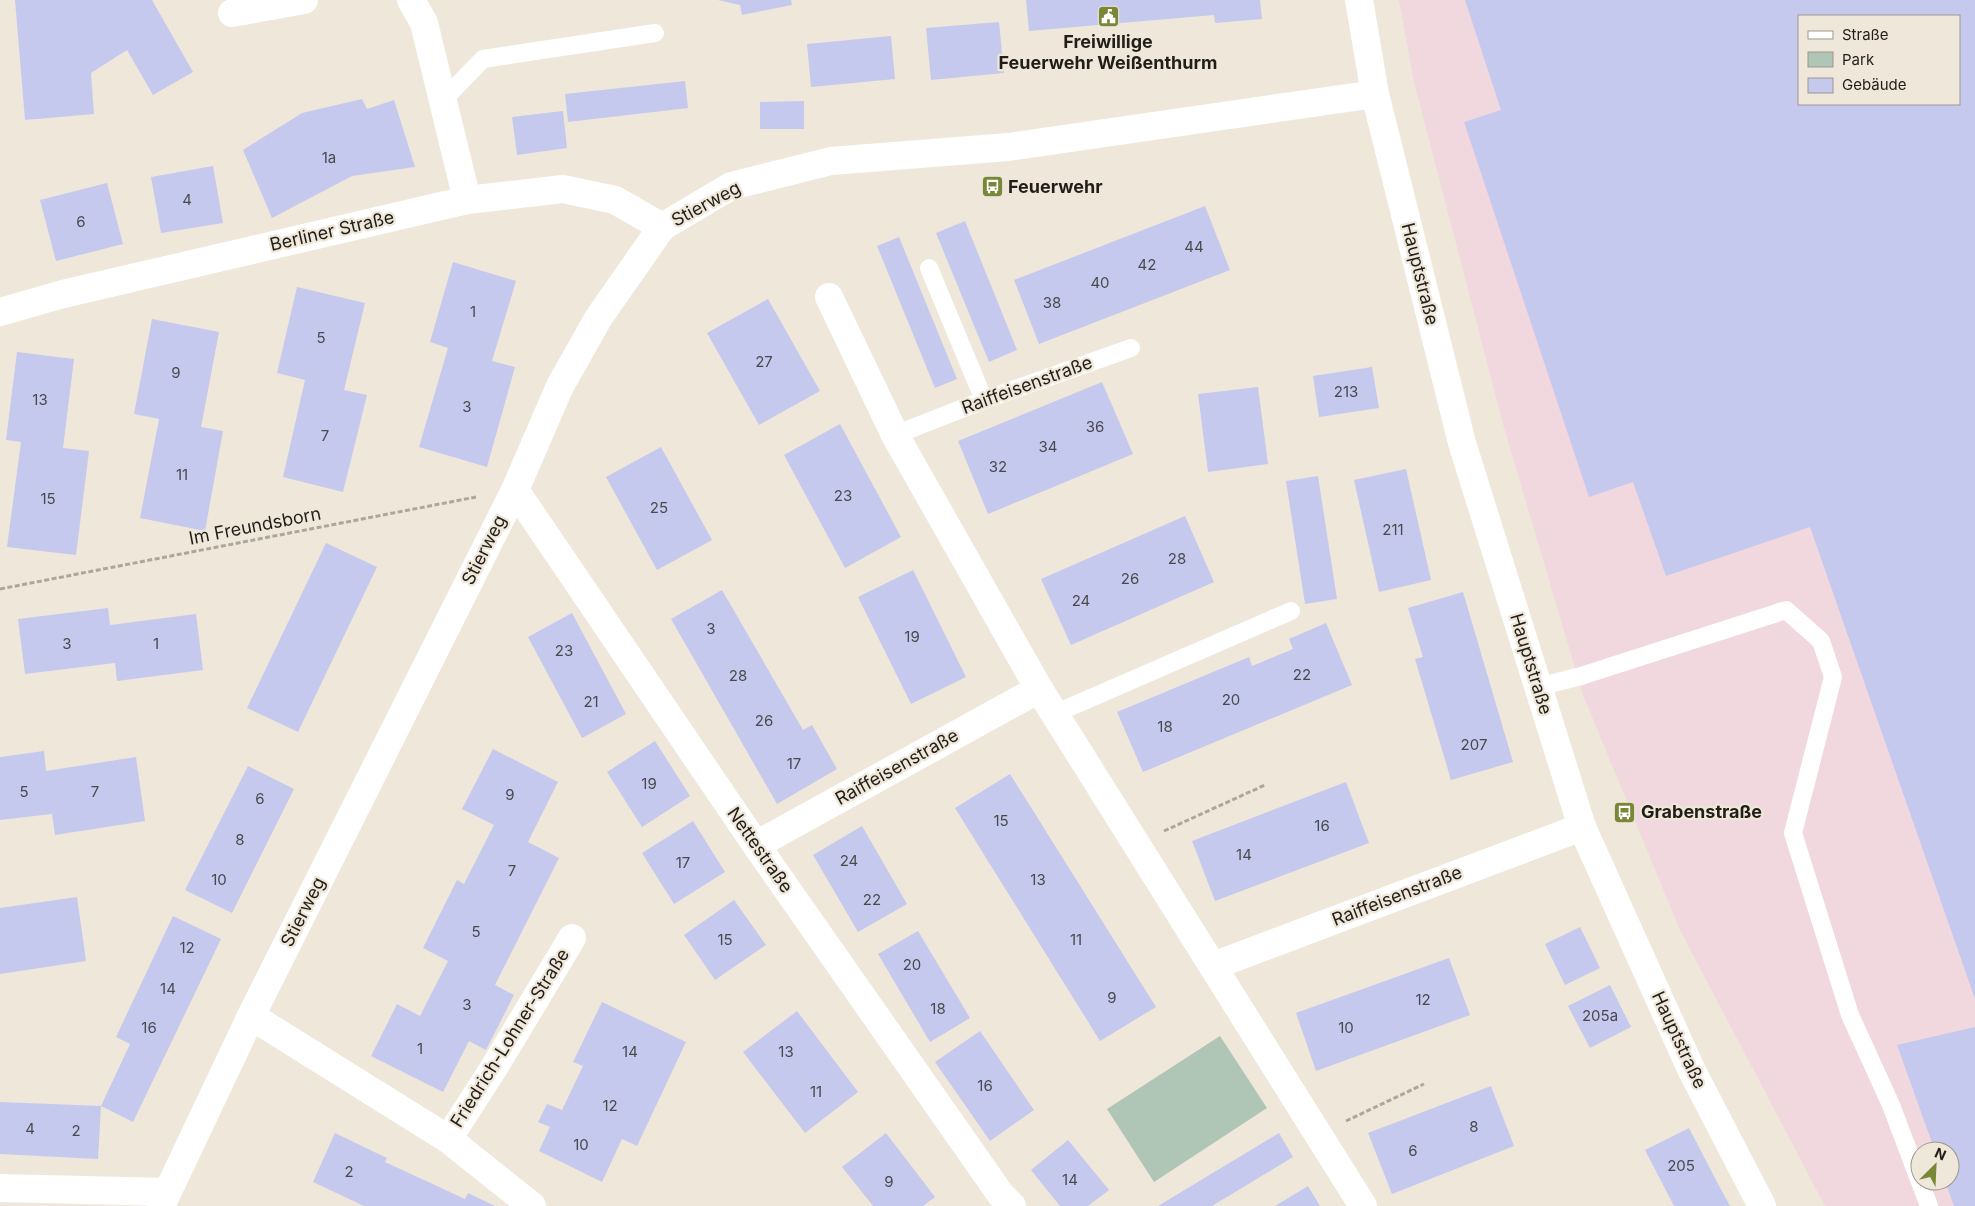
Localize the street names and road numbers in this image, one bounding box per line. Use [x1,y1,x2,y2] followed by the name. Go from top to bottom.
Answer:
[668,177,744,230] street label: Stierweg
[268,206,396,255] street label: Berliner Straße
[1398,221,1443,327] street label: Hauptstraße
[959,351,1095,418] street label: Raiffeisenstraße
[187,502,323,549] street label: Im Freundsborn
[457,512,510,588] street label: Stierweg
[1506,611,1557,717] street label: Hauptstraße
[832,724,962,809] street label: Raiffeisenstraße
[723,803,798,897] street label: Nettestraße
[1329,861,1465,930] street label: Raiffeisenstraße
[276,874,329,950] street label: Stierweg
[446,945,573,1131] street label: Friedrich-Lohner-Straße
[1648,988,1711,1092] street label: Hauptstraße

